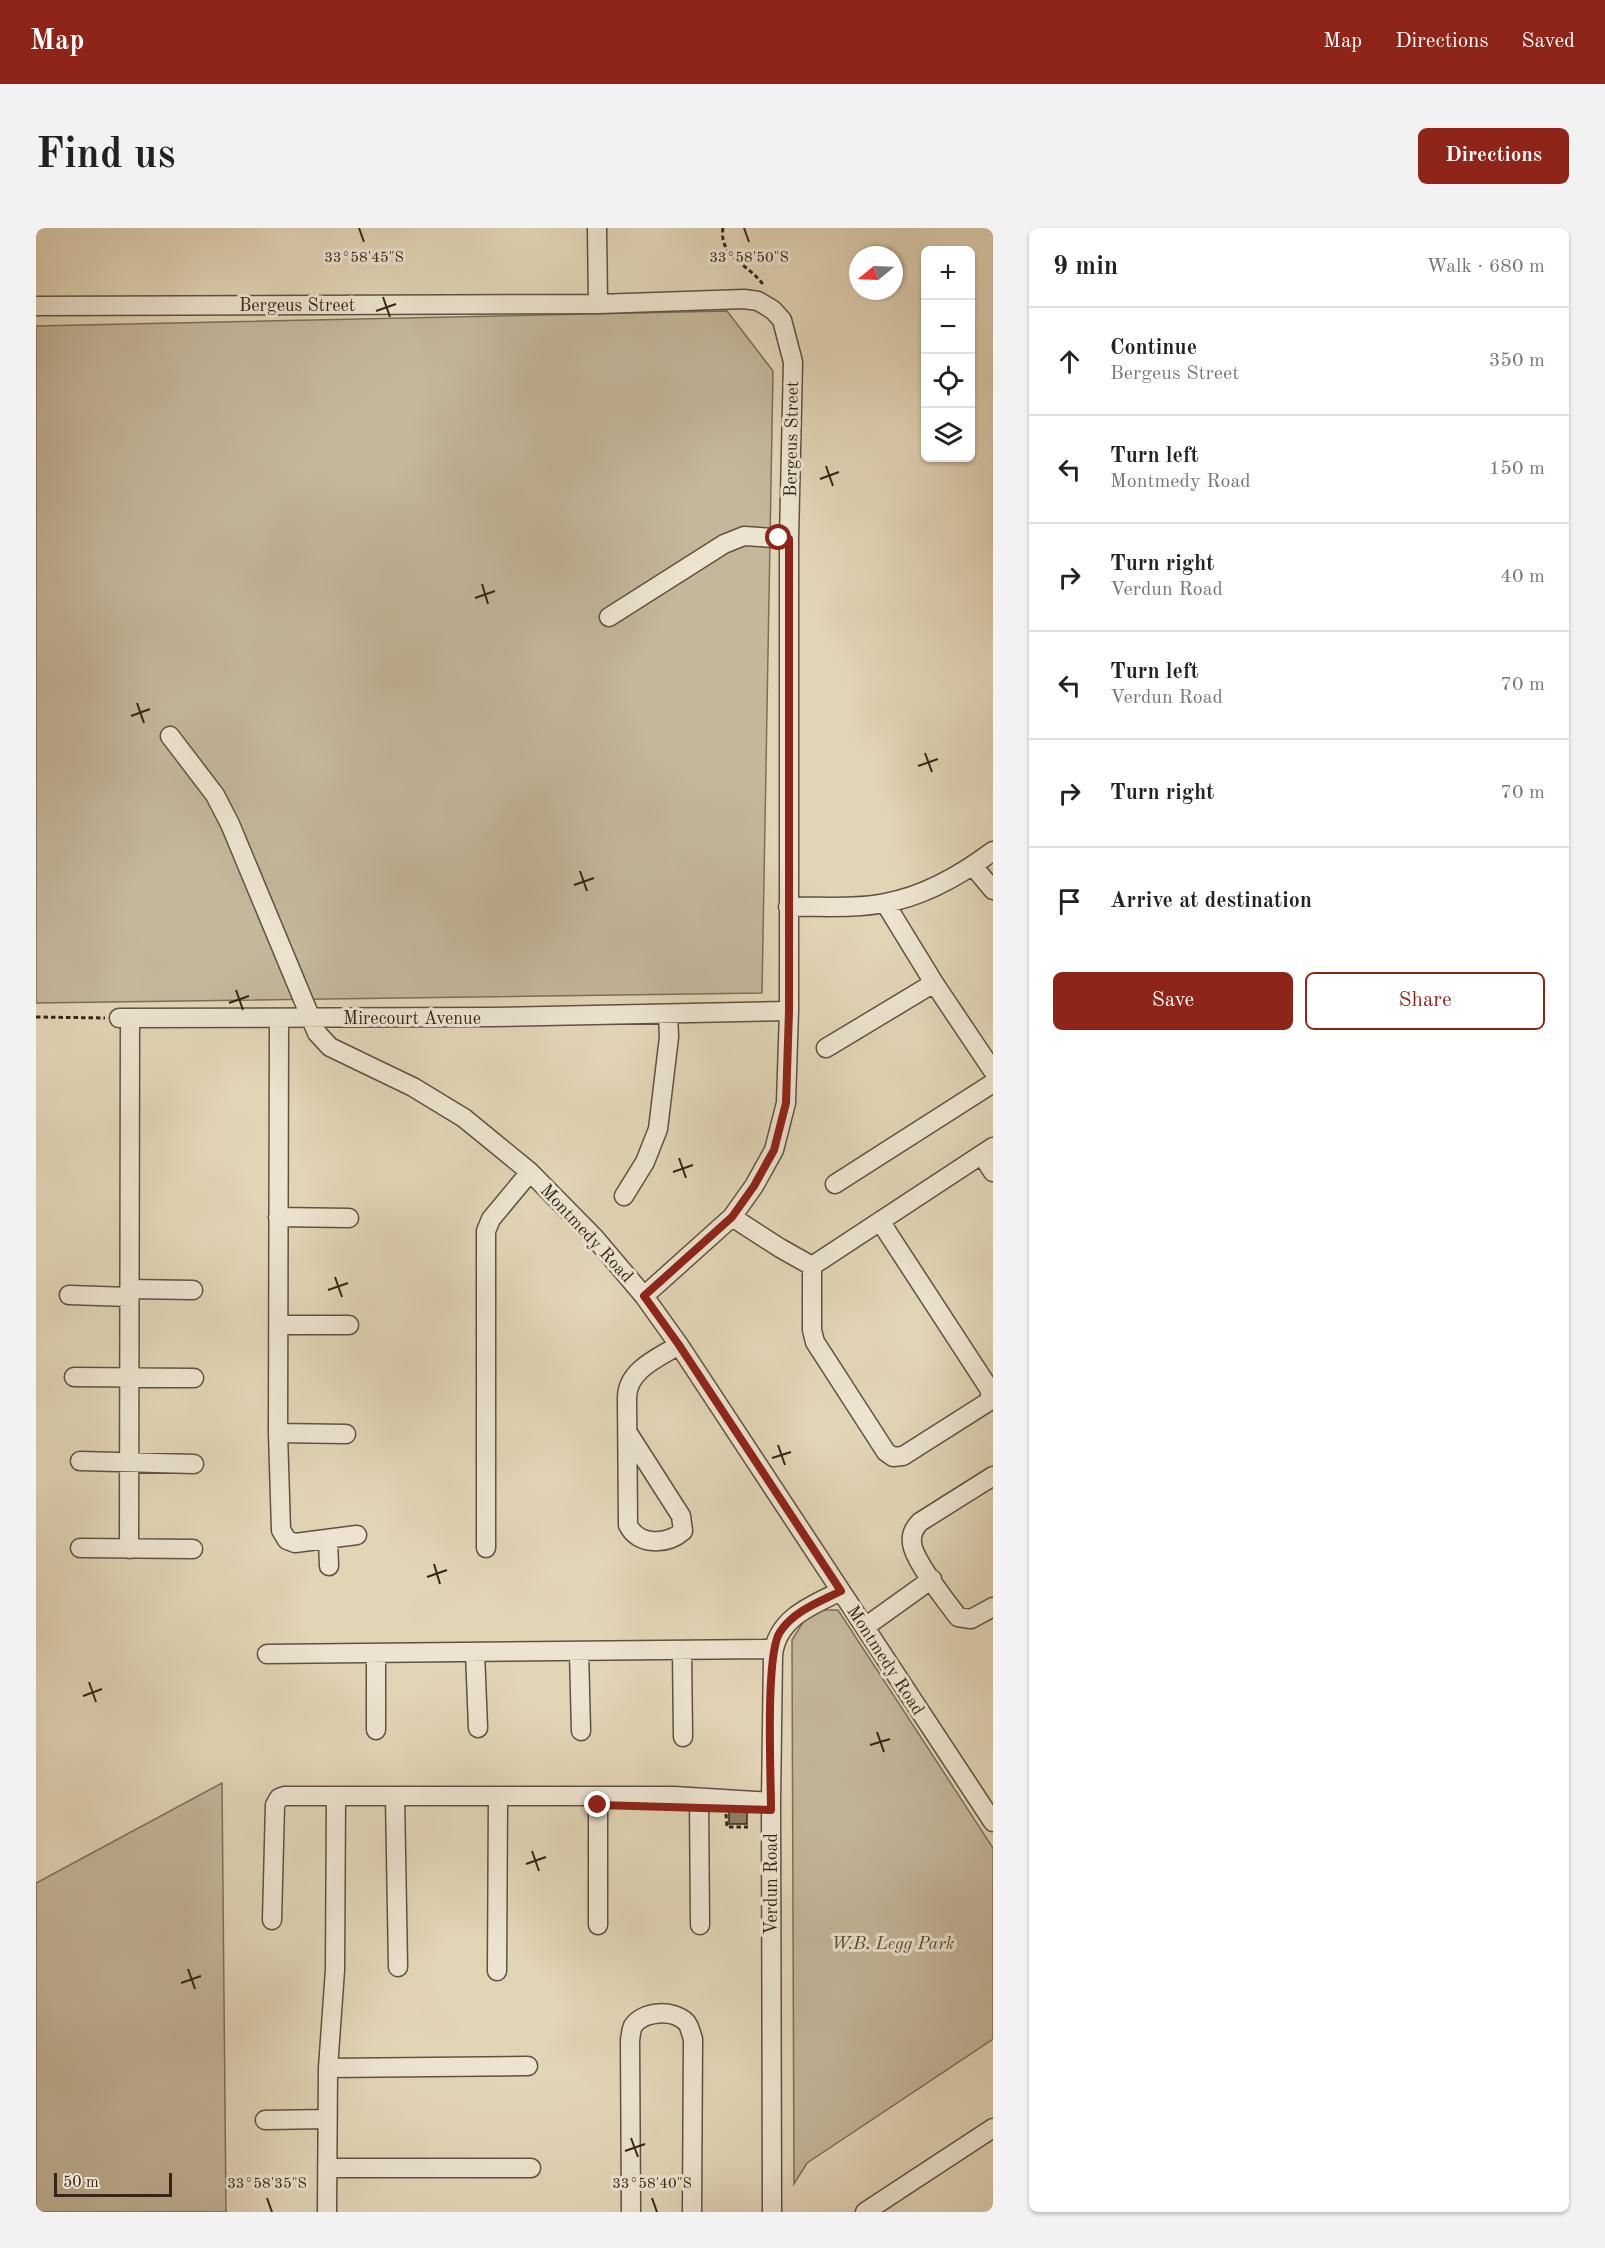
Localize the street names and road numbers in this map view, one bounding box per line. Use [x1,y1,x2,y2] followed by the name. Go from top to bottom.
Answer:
[239,297,355,315] street label: Bergeus Street
[782,381,802,497] street label: Bergeus Street
[343,1010,481,1028] street label: Mirecourt Avenue
[536,1181,636,1286] street label: Montmedy Road
[843,1603,927,1719] street label: Montmedy Road
[763,1833,781,1935] street label: Verdun Road

